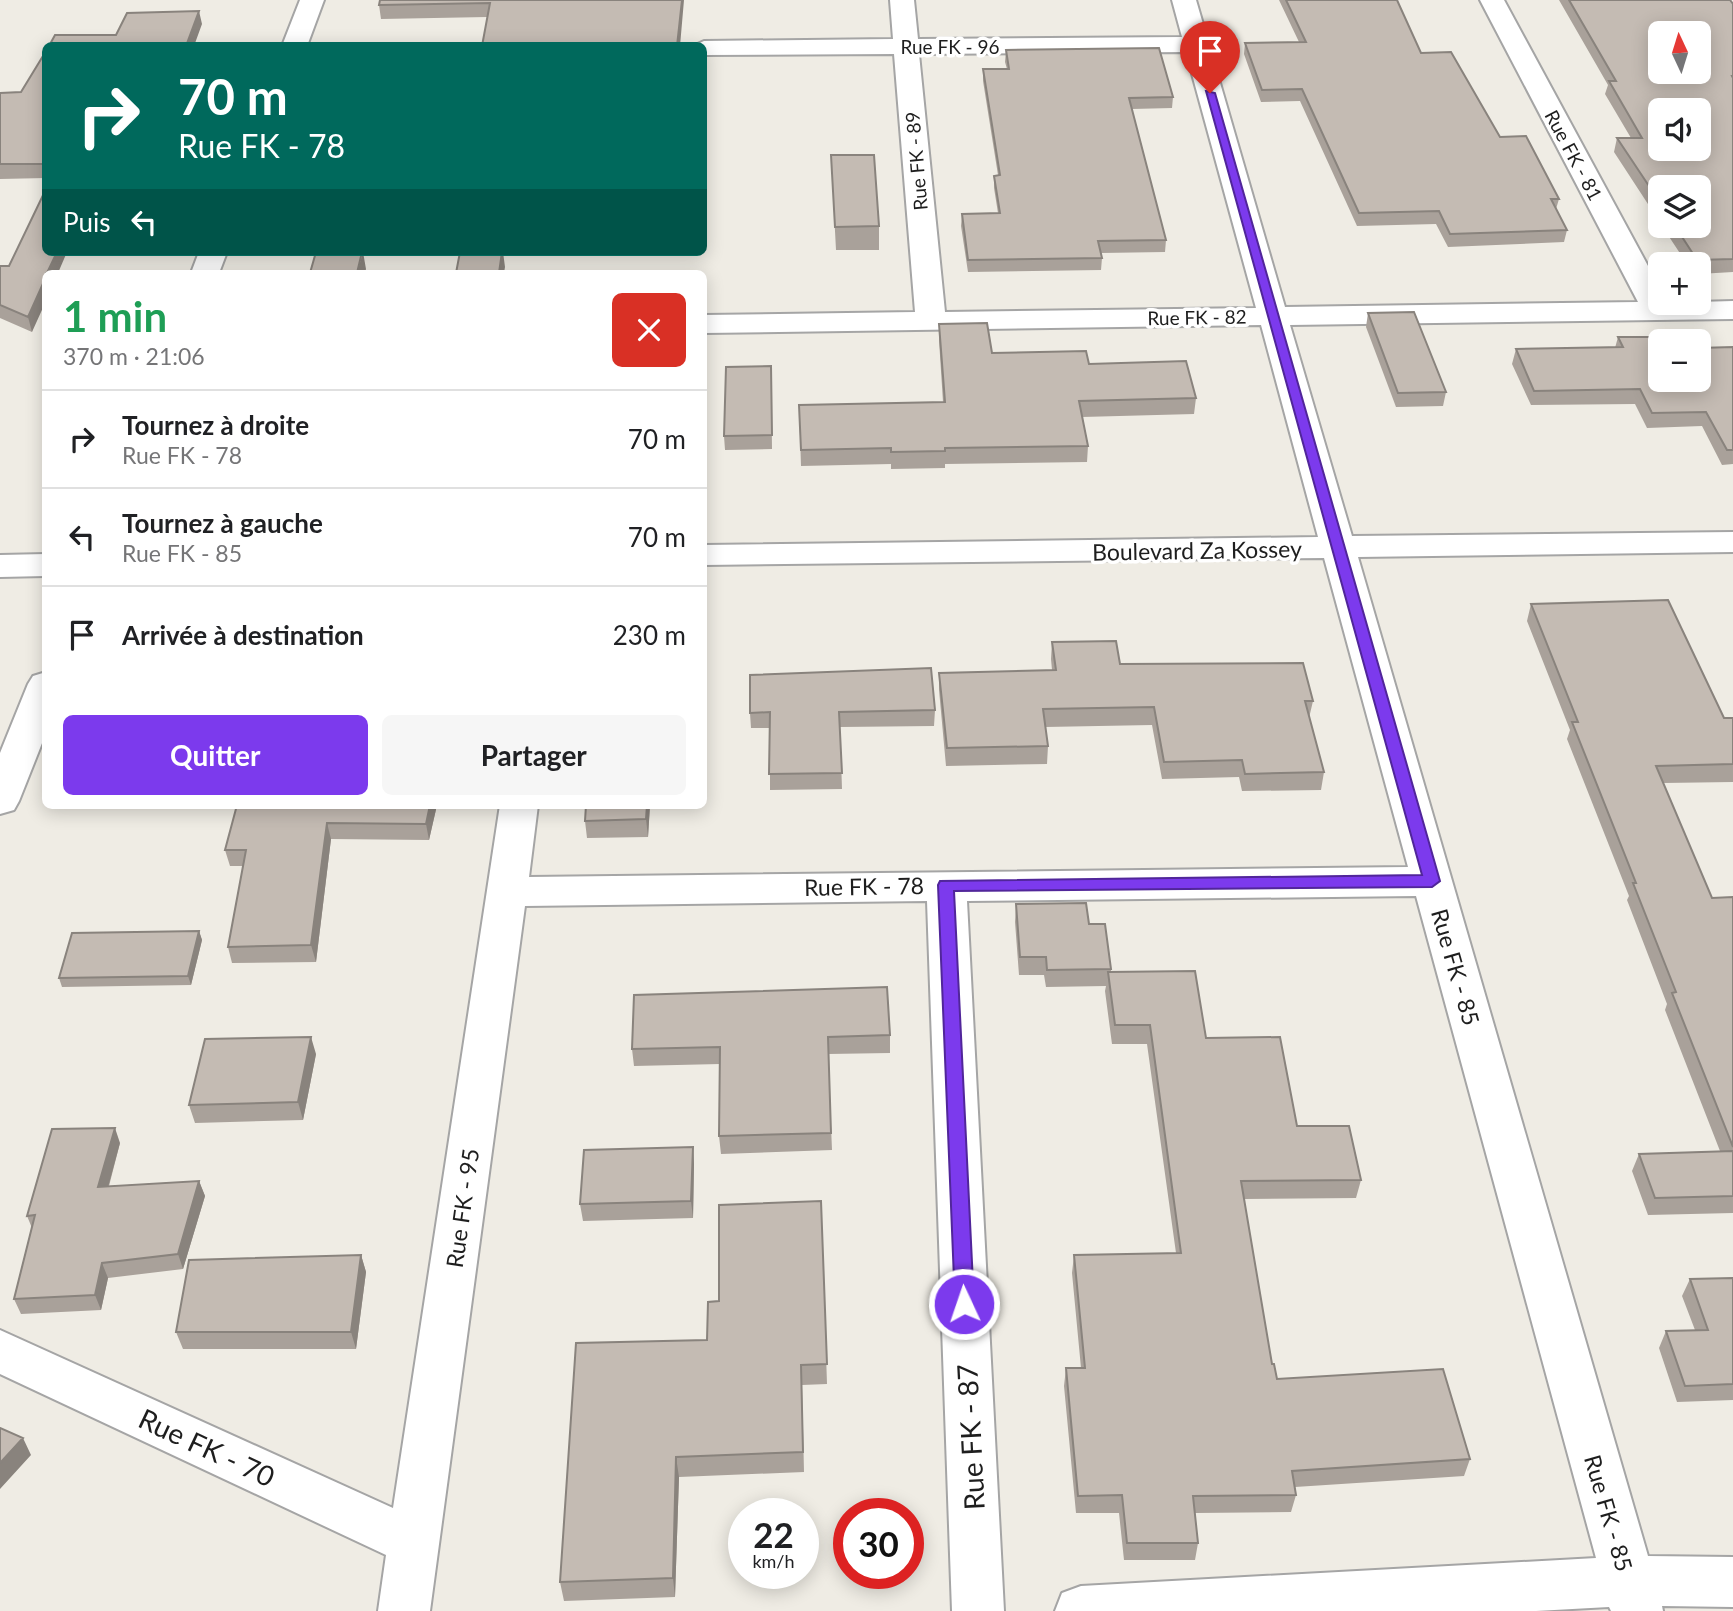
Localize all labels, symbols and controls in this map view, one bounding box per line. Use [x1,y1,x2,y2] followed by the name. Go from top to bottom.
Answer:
[1180,21,1240,93] pin
[1648,21,1712,84] north arrow
[1648,21,1711,392] map controls
[1191,32,1229,70] icon: arrive
[900,35,1000,58] street label: Rue FK - 96
[178,67,288,125] text: 70 m
[63,70,154,161] icon: right
[1648,98,1711,161] button: sound
[1541,106,1607,204] street label: Rue FK - 81
[900,111,932,211] street label: Rue FK - 89
[178,126,345,165] text: Rue FK - 78
[1648,175,1711,238] button: layers
[125,203,163,241] icon: left
[63,206,111,238] text: Puis
[1648,252,1711,315] button: +
[63,291,167,341] text: 1 min
[612,293,686,367] button: close
[1147,305,1247,329] street label: Rue FK - 82
[1648,329,1711,392] button: −
[63,342,205,370] text: 370 m · 21:06
[122,409,309,441] text: Tournez à droite
[63,420,101,458] icon: right
[628,423,686,455] text: 70 m
[122,441,242,469] text: Rue FK - 78
[122,507,323,539] text: Tournez à gauche
[63,518,101,556] icon: left
[628,521,686,553] text: 70 m
[1092,534,1302,566] street label: Boulevard Za Kossey
[122,539,242,567] text: Rue FK - 85
[63,616,101,654] icon: arrive
[122,619,364,651] text: Arrivée à destination
[613,619,686,651] text: 230 m
[63,715,368,795] button: Quitter
[382,715,686,795] button: Partager
[804,871,924,901] street label: Rue FK - 78
[1426,905,1486,1029] street label: Rue FK - 85
[440,1147,484,1269] street label: Rue FK - 95
[927,1267,1001,1341] position arrow
[949,1363,991,1511] street label: Rue FK - 87
[134,1401,280,1493] street label: Rue FK - 70
[1579,1451,1639,1575] street label: Rue FK - 85
[833,1498,924,1589] speed limit sign: 30
[753,1513,794,1555] text: 22
[752,1550,795,1572] text: km/h

